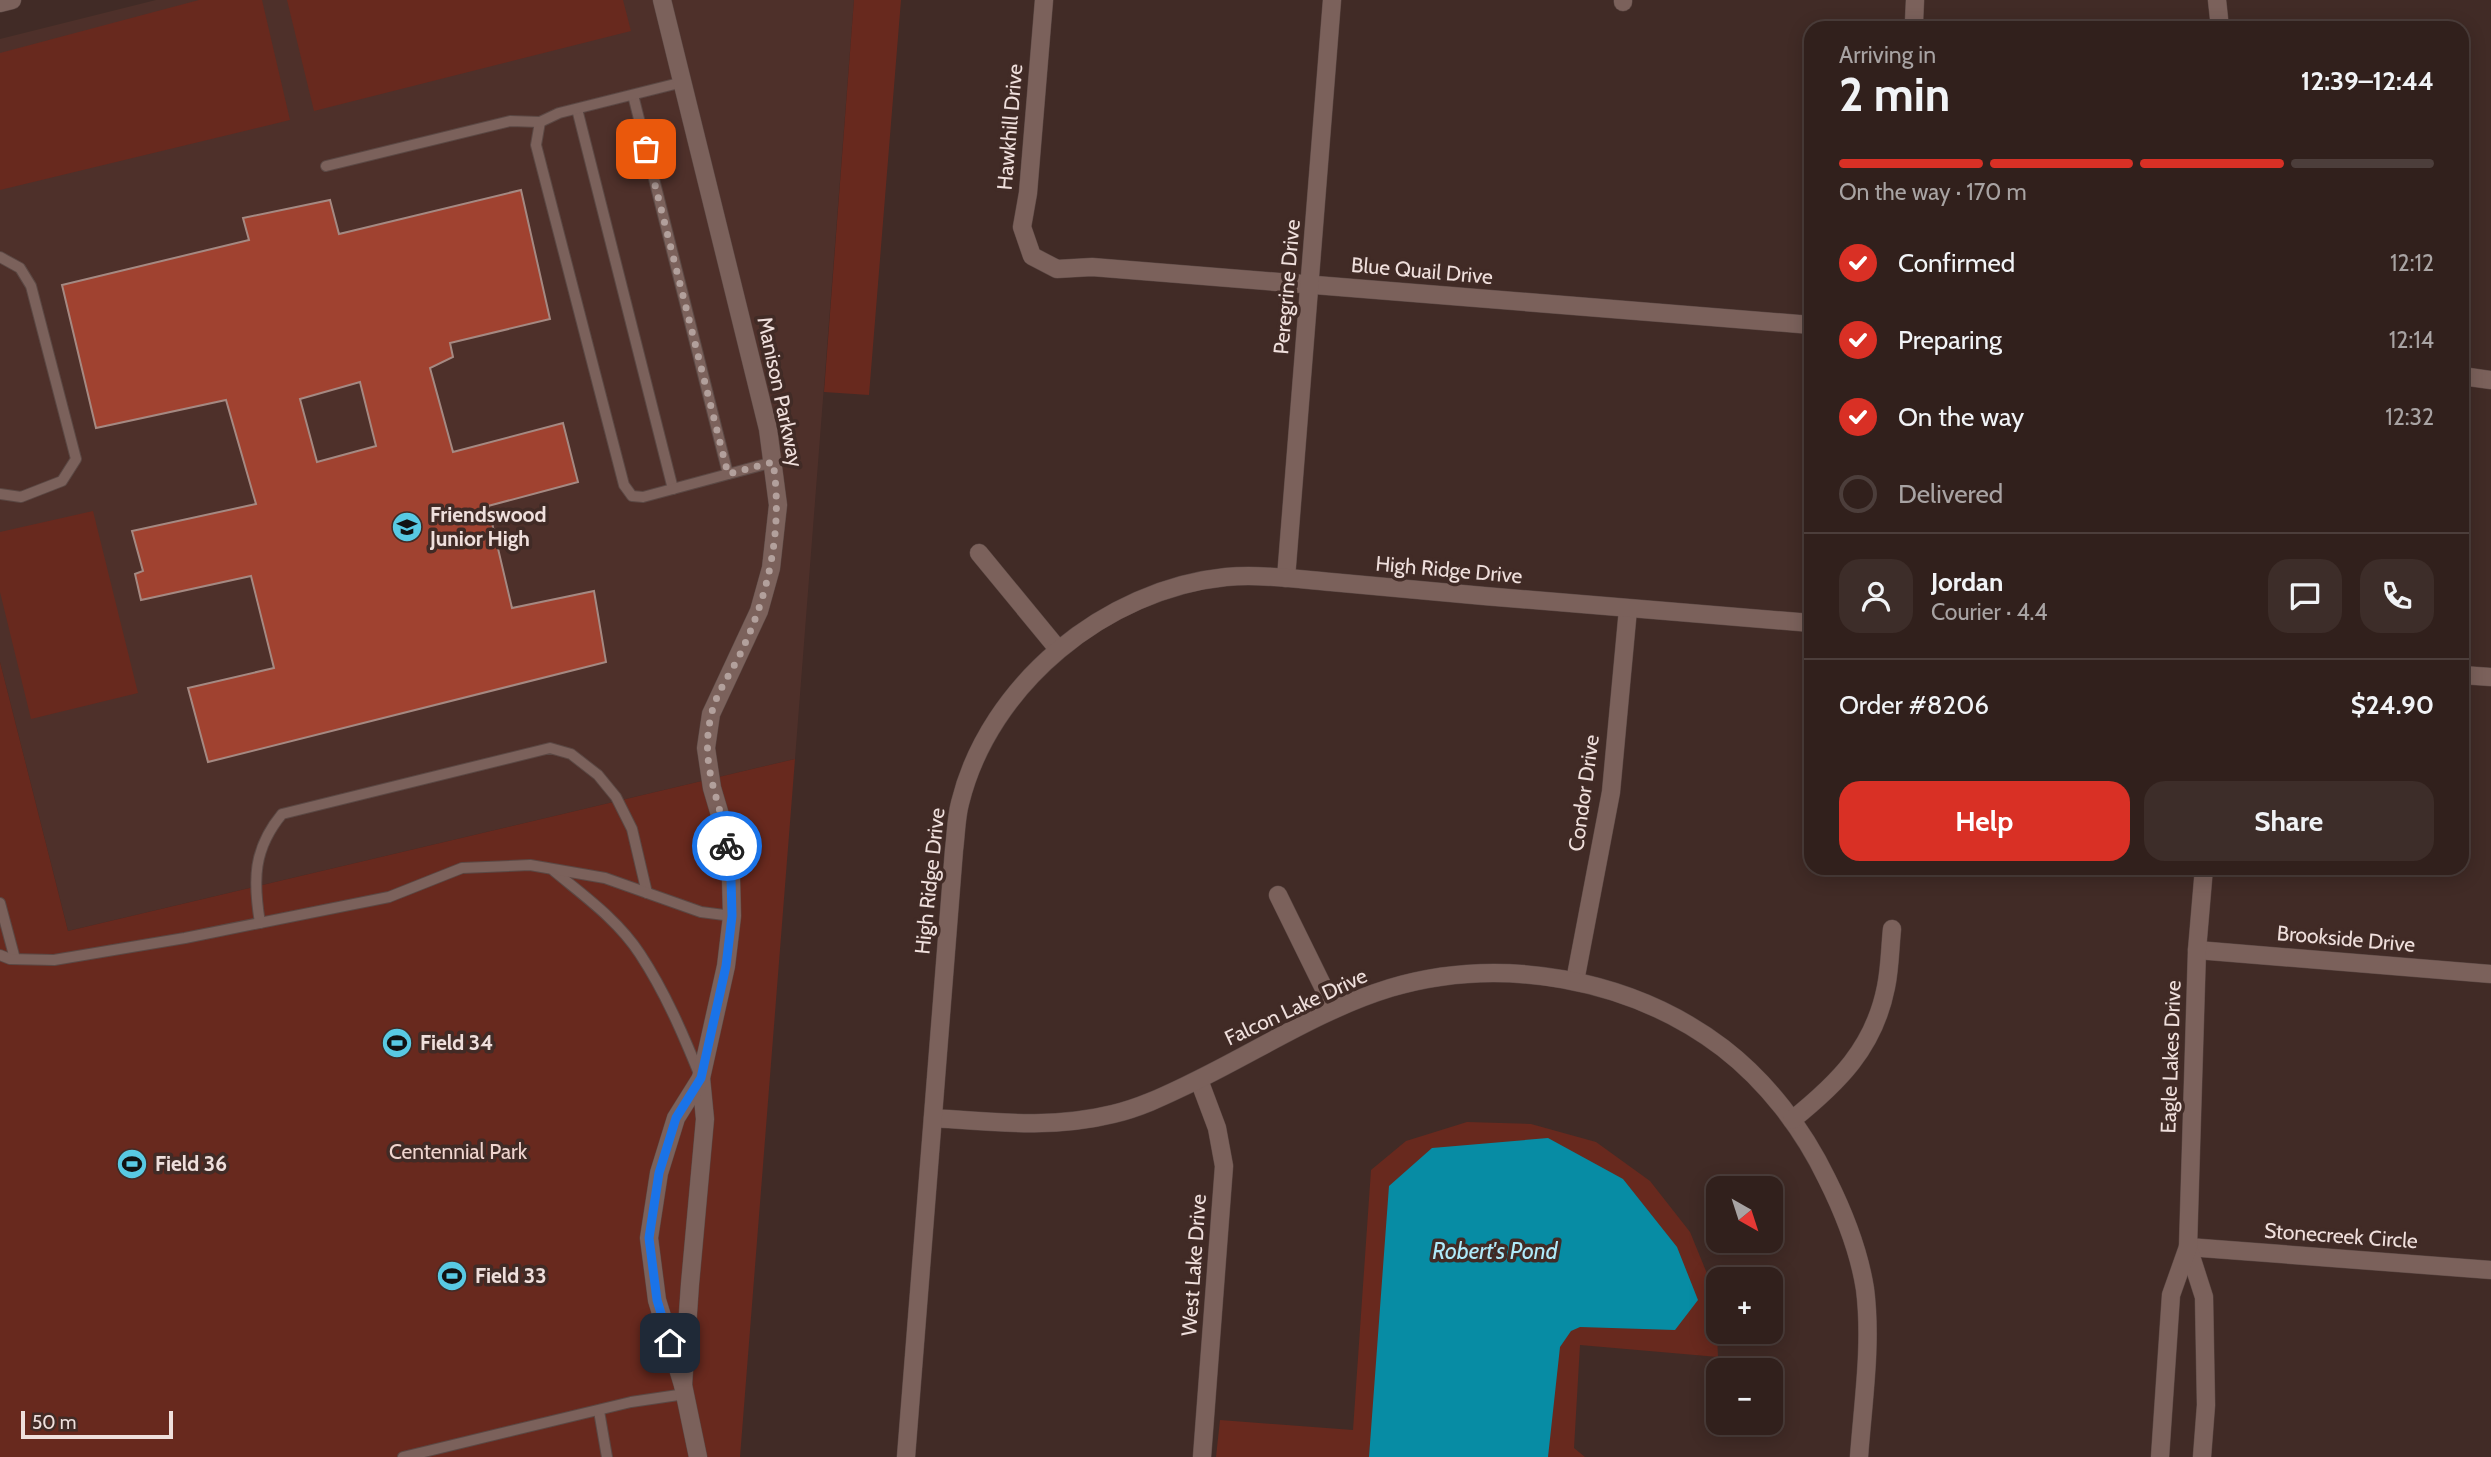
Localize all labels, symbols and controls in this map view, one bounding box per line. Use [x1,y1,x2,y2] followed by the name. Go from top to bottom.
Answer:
[1839,41,1936,69] text: Arriving in
[992,63,1027,191] street label: Hawkhill Drive
[2301,65,2434,97] text: 12:39–12:44
[1839,67,1950,123] text: 2 min
[616,119,676,179] pin
[627,130,665,168] icon: bag
[1839,178,2027,206] text: On the way · 170 m
[1268,218,1305,356] street label: Peregrine Drive
[1839,244,1877,282] icon: check
[1898,247,2015,279] text: Confirmed
[2390,249,2434,277] text: 12:12
[1350,252,1494,289] street label: Blue Quail Drive
[752,314,809,470] street label: Manison Parkway
[1839,321,1877,359] icon: check
[1898,324,2002,356] text: Preparing
[2389,326,2434,354] text: 12:14
[1839,398,1877,436] icon: check
[1898,401,2024,433] text: On the way
[2385,403,2434,431] text: 12:32
[1898,478,2003,510] text: Delivered
[429,502,547,551] place label: Friendswood Junior High
[390,510,424,544] school or university icon: Friendswood Junior High
[1375,551,1524,588] street label: High Ridge Drive
[1839,559,1913,633] button: person
[2268,559,2342,633] button: chat
[2360,559,2434,633] button: phone
[1931,566,2003,598] text: Jordan
[1931,598,2048,626] text: Courier · 4.4
[1839,689,1989,721] text: Order #8206
[2351,689,2434,721] text: $24.90
[1563,733,1604,853] street label: Condor Drive
[1839,781,2130,861] button: Help
[2144,781,2434,861] button: Share
[909,806,950,956] street label: High Ridge Drive
[692,811,762,881] courier
[708,827,746,865] icon: bike
[2276,920,2416,957] street label: Brookside Drive
[1221,963,1371,1050] street label: Falcon Lake Drive
[2155,980,2186,1134] street label: Eagle Lakes Drive
[380,1026,414,1060] sports icon: Field 34
[420,1030,493,1055] place label: Field 34
[389,1139,528,1164] park label: Centennial Park
[115,1147,149,1181] sports icon: Field 36
[155,1151,227,1176] place label: Field 36
[1706,1176,1783,1253] north arrow
[1706,1176,1783,1435] map controls
[1176,1193,1211,1337] street label: West Lake Drive
[2263,1218,2419,1253] street label: Stonecreek Circle
[1432,1237,1559,1265] water label: Robert's Pond
[435,1259,469,1293] sports icon: Field 33
[475,1263,547,1288] place label: Field 33
[1706,1267,1783,1344] button: +
[640,1313,700,1373] pin
[651,1324,689,1362] icon: home
[1706,1358,1783,1435] button: −
[21,1408,173,1440] scale bar
[32,1411,76,1434] text: 50 m

